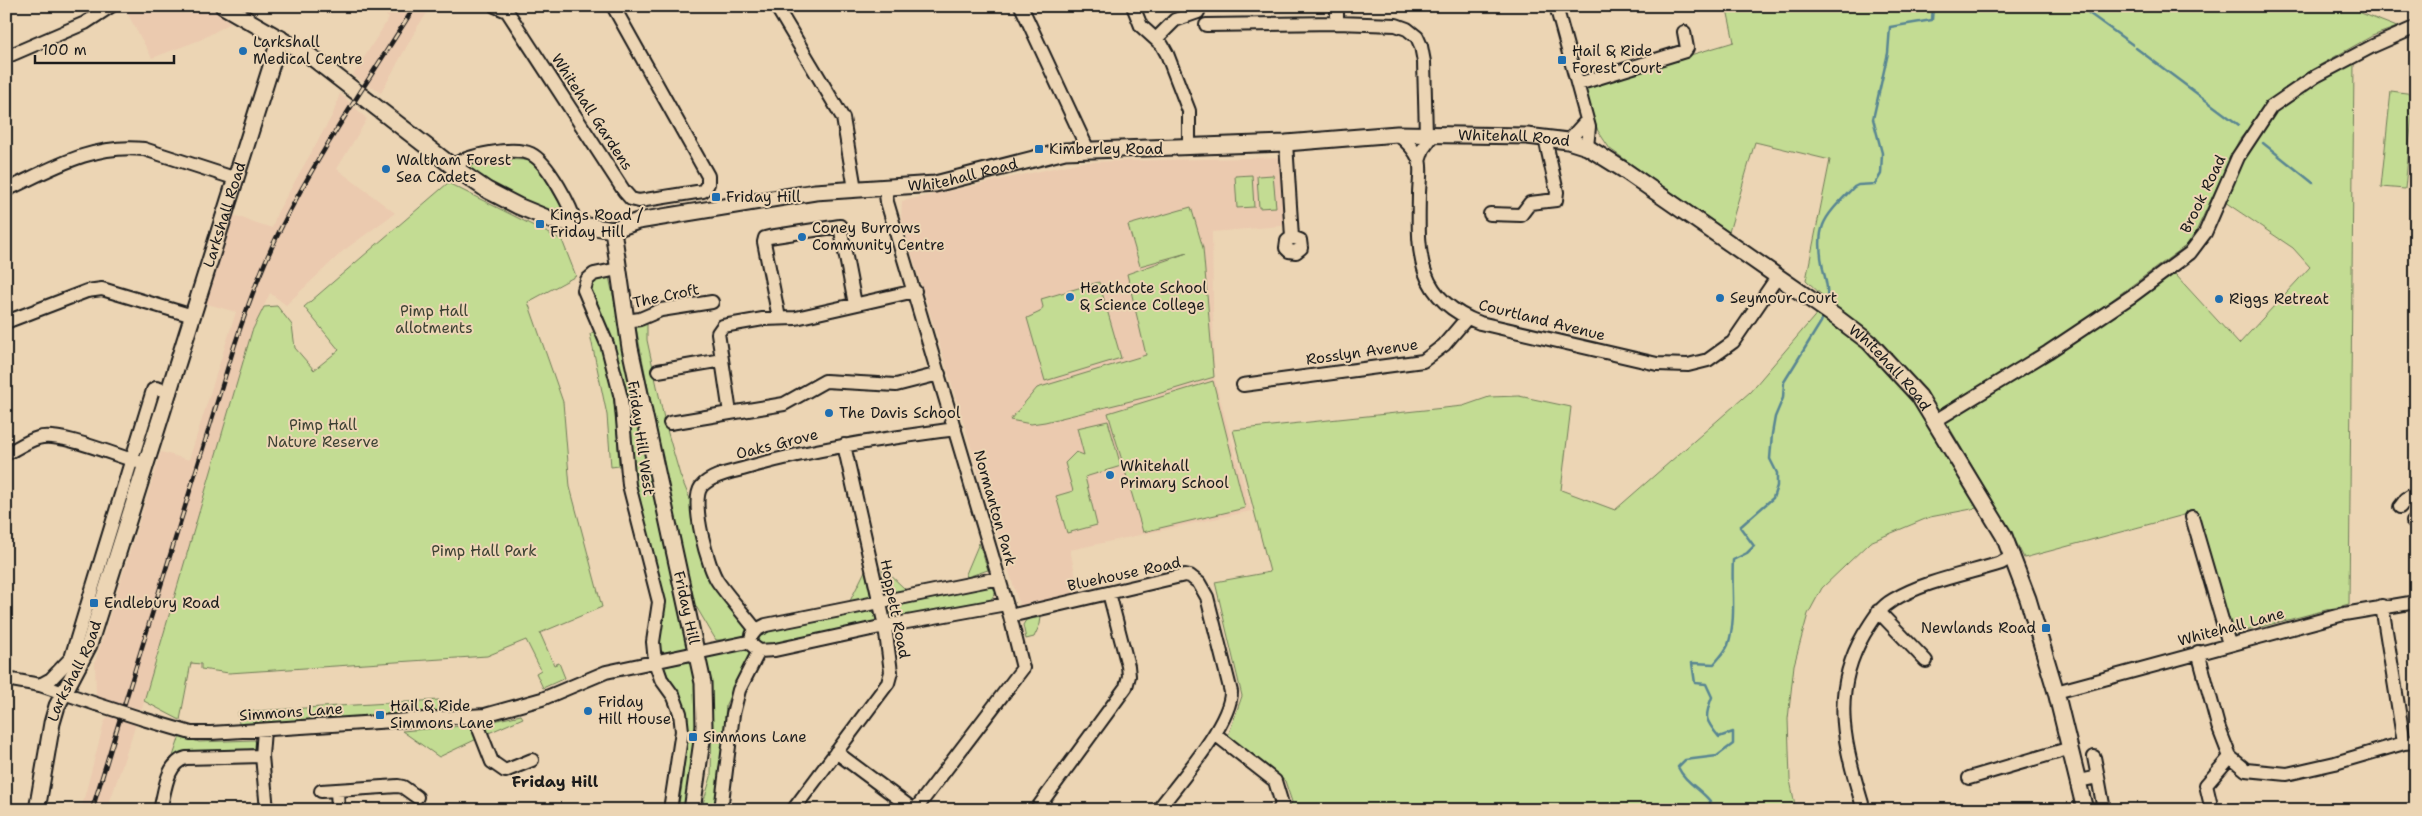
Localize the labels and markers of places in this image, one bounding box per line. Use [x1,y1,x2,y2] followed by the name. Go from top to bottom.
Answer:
[253,32,363,69] place label: Larkshall Medical Centre
[1572,41,1662,78] place label: Hail & Ride Forest Court
[237,45,249,57] marker: Larkshall Medical Centre
[1556,54,1568,66] marker: Hail & Ride Forest Court
[1049,139,1164,159] place label: Kimberley Road
[1033,143,1045,155] marker: Kimberley Road
[396,150,511,187] place label: Waltham Forest Sea Cadets
[380,163,392,175] marker: Waltham Forest Sea Cadets
[726,187,801,207] place label: Friday Hill
[710,191,722,203] marker: Friday Hill
[550,205,644,242] place label: Kings Road / Friday Hill
[534,218,546,230] marker: Kings Road / Friday Hill
[812,218,945,255] place label: Coney Burrows Community Centre
[796,231,808,243] marker: Coney Burrows Community Centre
[1080,278,1207,315] place label: Heathcote School & Science College
[1730,288,1837,308] place label: Seymour Court
[2229,289,2329,309] place label: Riggs Retreat
[1064,291,1076,303] marker: Heathcote School & Science College
[1714,292,1726,304] marker: Seymour Court
[2213,293,2225,305] marker: Riggs Retreat
[839,403,961,423] place label: The Davis School
[823,407,835,419] marker: The Davis School
[1120,456,1229,493] place label: Whitehall Primary School
[1104,469,1116,481] marker: Whitehall Primary School
[104,593,220,613] place label: Endlebury Road
[88,597,100,609] marker: Endlebury Road
[1921,618,2036,638] place label: Newlands Road
[2040,622,2052,634] marker: Newlands Road
[598,692,671,729] place label: Friday Hill House
[390,696,494,733] place label: Hail & Ride Simmons Lane
[582,705,594,717] marker: Friday Hill House
[374,709,386,721] marker: Hail & Ride Simmons Lane
[703,727,807,747] place label: Simmons Lane
[687,731,699,743] marker: Simmons Lane

